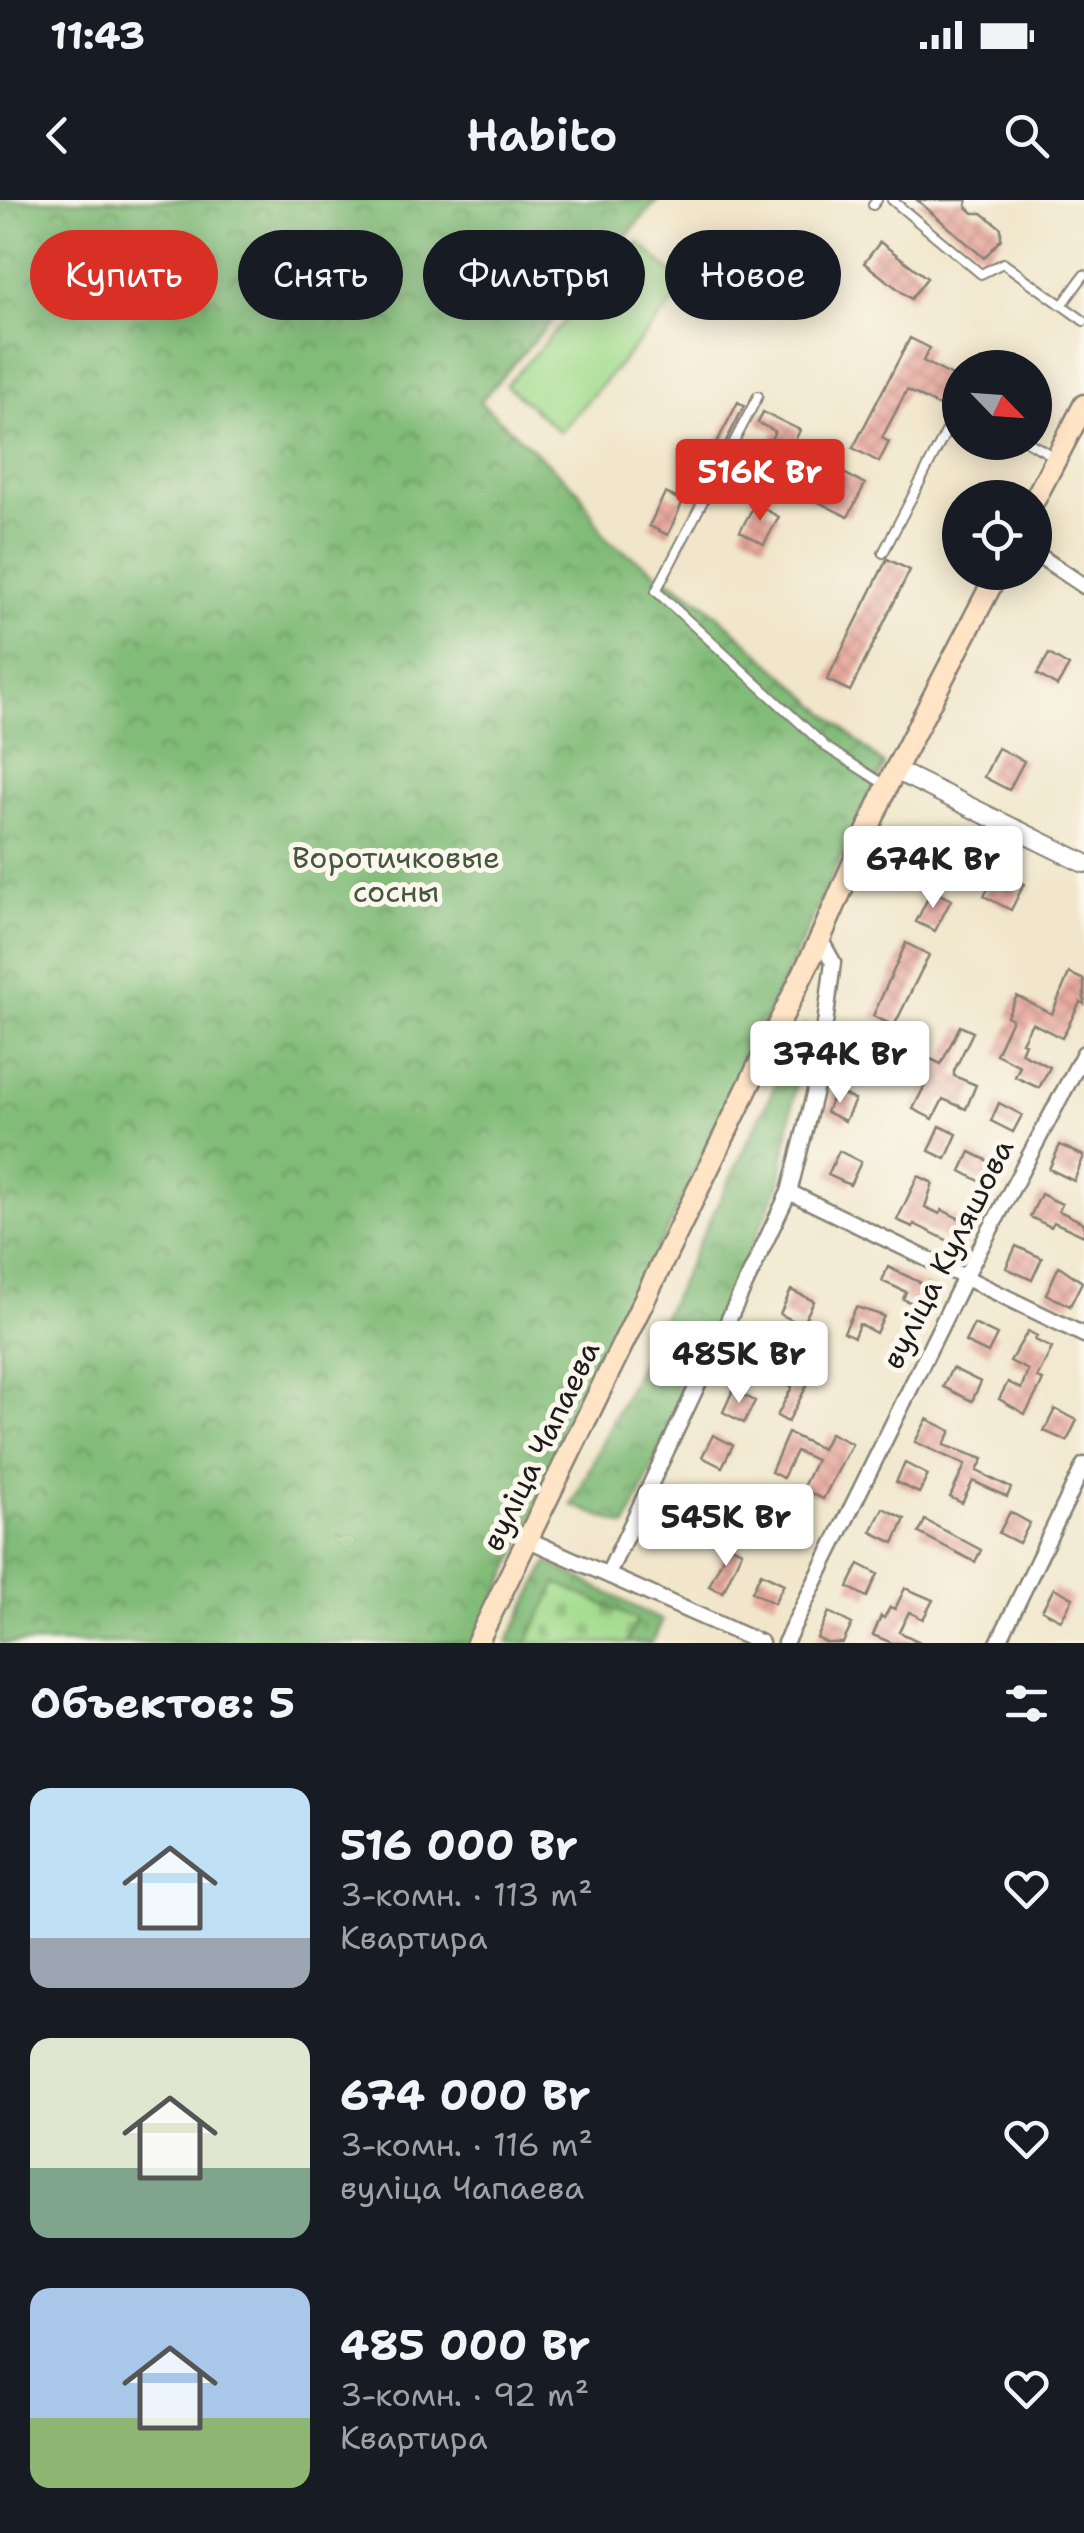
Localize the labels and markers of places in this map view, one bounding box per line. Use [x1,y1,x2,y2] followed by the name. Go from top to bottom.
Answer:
[668,439,852,524] pin: 516K Br
[841,826,1025,911] pin: 674K Br
[748,1021,932,1106] pin: 374K Br
[647,1321,831,1406] pin: 485K Br
[634,1484,818,1569] pin: 545K Br

